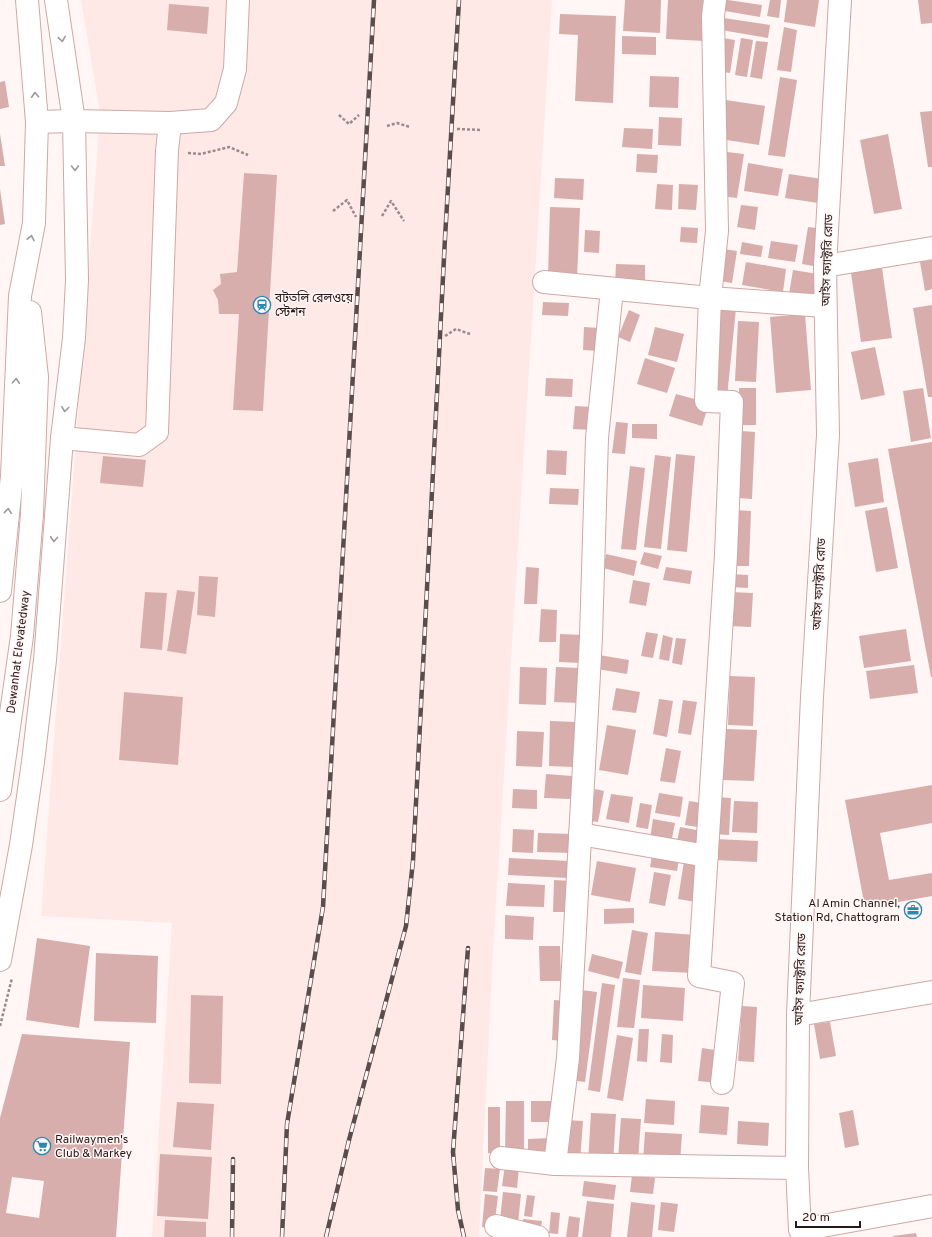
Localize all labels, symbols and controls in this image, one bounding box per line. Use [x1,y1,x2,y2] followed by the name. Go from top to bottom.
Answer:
[57,35,65,42] one-way arrow
[30,92,39,98] one-way arrow
[71,165,79,171] one-way arrow
[817,213,838,307] street label: আইস ফ্যাক্টরি রোড
[27,235,35,241] one-way arrow
[274,290,353,321] place label: বটতলি রেলওয়ে স্টেশন
[252,295,272,315] station icon: বটতলি রেলওয়ে স্টেশন
[12,378,20,384] one-way arrow
[61,406,70,412] one-way arrow
[4,508,13,514] one-way arrow
[50,535,59,542] one-way arrow
[809,537,830,631] street label: আইস ফ্যাক্টরি রোড
[4,590,34,715] street label: Dewanhat Elevatedway
[775,896,900,926] place label: Al Amin Channel, Station Rd, Chattogram
[903,900,923,920] office icon: Al Amin Channel, Station Rd, Chattogram
[790,932,811,1026] street label: আইস ফ্যাক্টরি রোড
[55,1132,132,1162] place label: Railwaymen's Club & Markey
[32,1136,52,1156] supermarket icon: Railwaymen's Club & Markey
[796,1203,860,1229] scale bar
[802,1210,830,1226] text: 20 m

